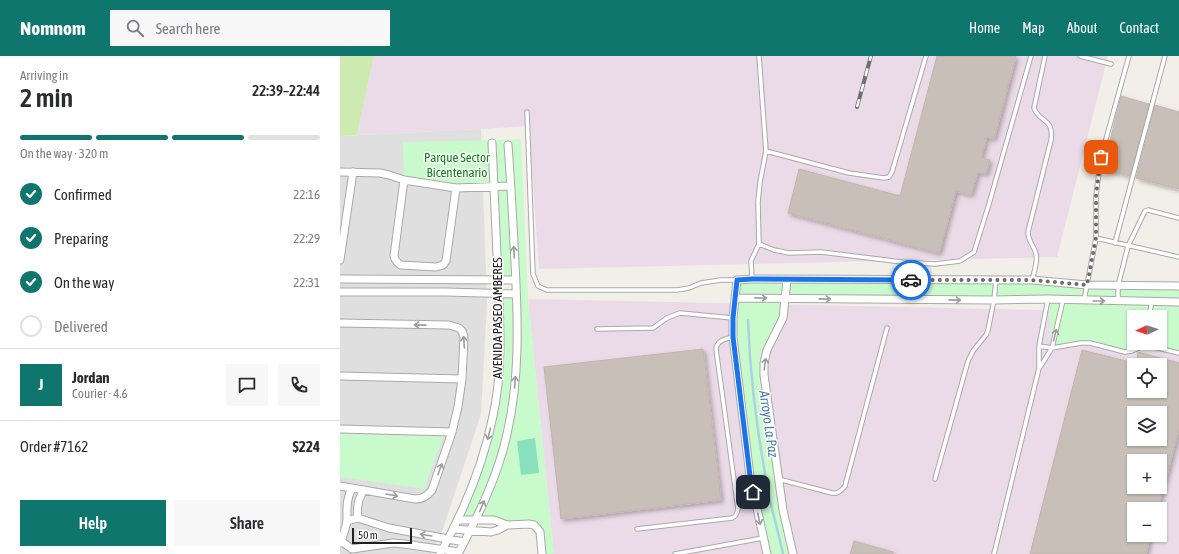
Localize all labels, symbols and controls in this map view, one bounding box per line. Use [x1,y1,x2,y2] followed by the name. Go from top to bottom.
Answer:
[110,10,390,46] search box
[20,17,86,39] text: Nomnom
[124,17,146,39] icon: search
[156,20,220,37] text: Search here
[969,20,1000,36] text: Home
[1022,20,1045,36] text: Map
[1067,20,1098,36] text: About
[1120,20,1159,36] text: Contact
[20,68,68,83] text: Arriving in
[252,82,320,99] text: 22:39–22:44
[20,83,73,113] text: 2 min
[1084,140,1118,174] pin
[20,146,108,161] text: On the way · 320 m
[1090,146,1112,168] icon: bag
[424,150,490,180] park label: Parque Sector Bicentenario
[20,183,42,205] icon: check
[54,186,112,203] text: Confirmed
[293,187,320,202] text: 22:16
[20,227,42,249] icon: check
[54,230,108,247] text: Preparing
[293,231,320,246] text: 22:29
[511,246,518,259] one-way arrow
[490,257,505,379] street label: AVENIDA PASEO AMBERES
[891,260,931,300] courier
[900,269,922,291] icon: car
[20,271,42,293] icon: check
[54,274,115,291] text: On the way
[293,275,320,290] text: 22:31
[754,294,767,302] one-way arrow
[818,295,831,303] one-way arrow
[948,296,961,304] one-way arrow
[1092,297,1105,305] one-way arrow
[1127,310,1167,350] north arrow
[1127,310,1167,542] map controls
[54,318,108,335] text: Delivered
[414,321,427,329] one-way arrow
[1051,329,1059,342] one-way arrow
[460,336,467,349] one-way arrow
[761,358,768,371] one-way arrow
[1127,358,1167,398] button: locate
[226,364,268,406] button: chat
[278,364,320,406] button: phone
[72,369,110,386] text: Jordan
[39,376,43,393] text: J
[512,376,519,389] one-way arrow
[72,386,128,401] text: Courier · 4.6
[756,389,782,459] water label: Arroyo La Paz
[1127,406,1167,446] button: layers
[485,427,492,440] one-way arrow
[20,438,88,455] text: Order #7162
[293,438,320,455] text: $224
[1127,454,1167,494] button: +
[436,463,444,475] one-way arrow
[736,475,770,509] pin
[742,481,764,503] icon: home
[385,491,398,499] one-way arrow
[20,500,166,546] button: Help
[174,500,320,546] button: Share
[478,501,486,513] one-way arrow
[1127,502,1167,542] button: −
[755,512,763,525] one-way arrow
[352,526,412,545] scale bar
[358,529,378,541] text: 50 m
[420,531,433,539] one-way arrow

